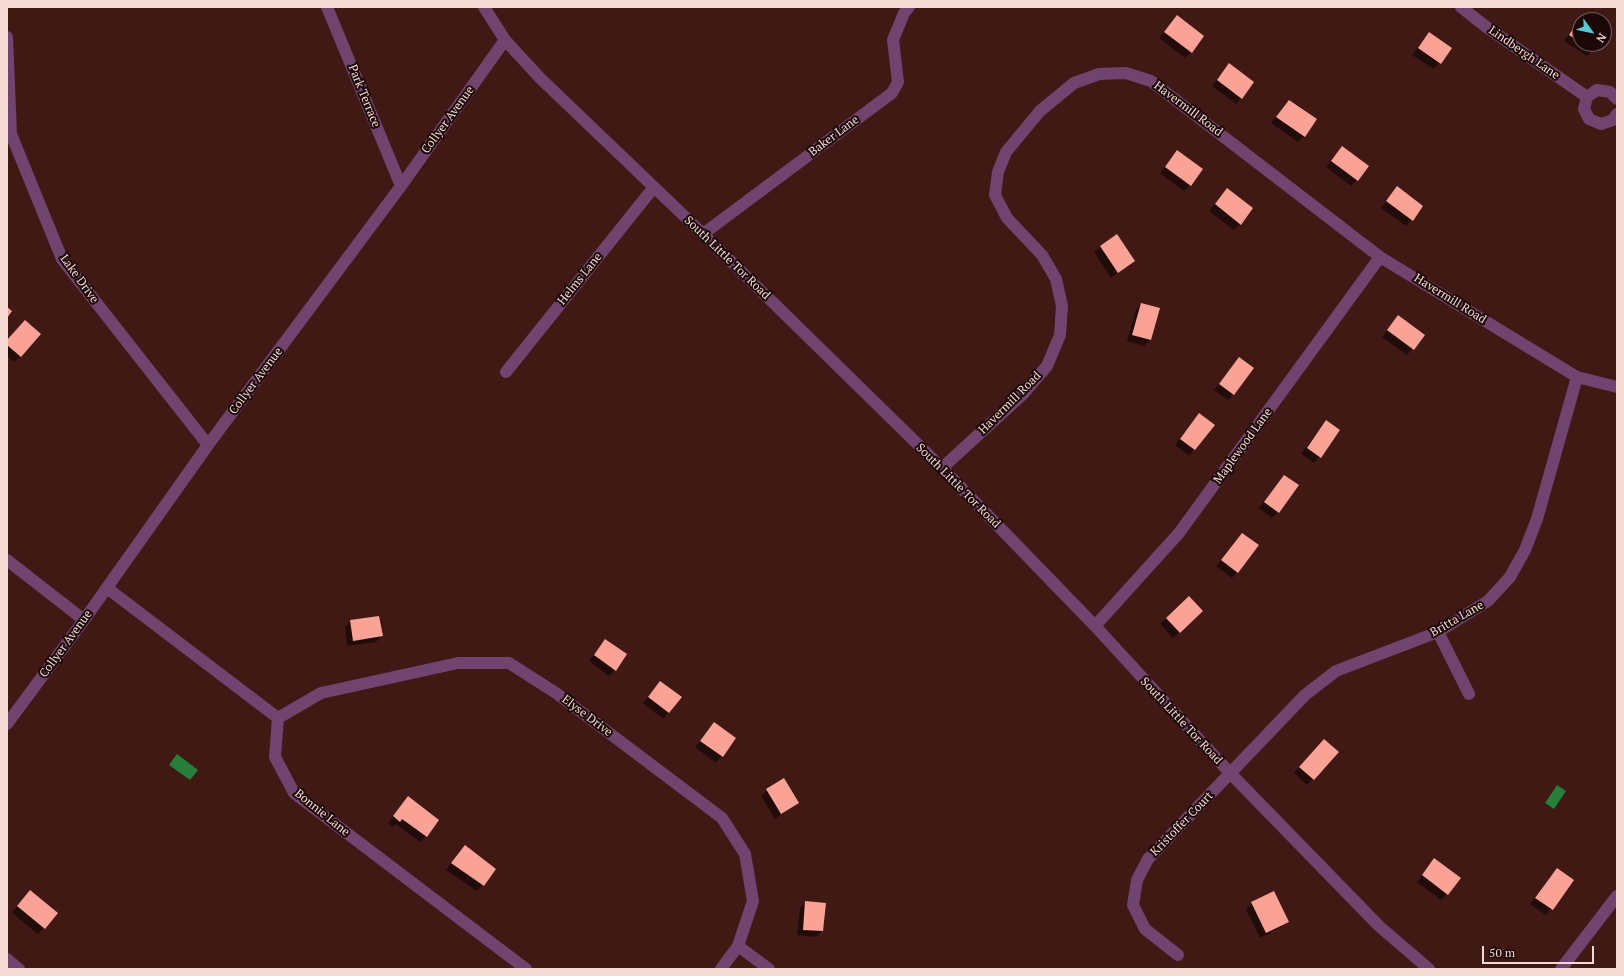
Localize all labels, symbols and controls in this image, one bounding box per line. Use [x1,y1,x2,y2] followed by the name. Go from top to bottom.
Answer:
[1572,12,1612,52] north arrow
[1486,23,1562,83] street label: Lindbergh Lane
[1593,31,1609,45] text: N
[345,63,383,129] street label: Park Terrace
[1151,79,1225,139] street label: Havermill Road
[419,83,477,157] street label: Collyer Avenue
[806,113,862,159] street label: Baker Lane
[681,213,773,303] street label: South Little Tor Road
[555,250,605,308] street label: Helms Lane
[57,252,101,306] street label: Lake Drive
[1411,271,1489,327] street label: Havermill Road
[226,345,286,417] street label: Collyer Avenue
[976,369,1044,437] street label: Havermill Road
[1211,405,1275,487] street label: Maplewood Lane
[913,441,1003,531] street label: South Little Tor Road
[1428,598,1486,640] street label: Britta Lane
[37,607,95,681] street label: Collyer Avenue
[1137,675,1225,767] street label: South Little Tor Road
[559,692,615,740] street label: Elyse Drive
[292,786,352,840] street label: Bonnie Lane
[1148,789,1216,859] street label: Kristoffer Court
[1484,938,1596,964] scale bar
[1489,945,1515,960] text: 50 m

